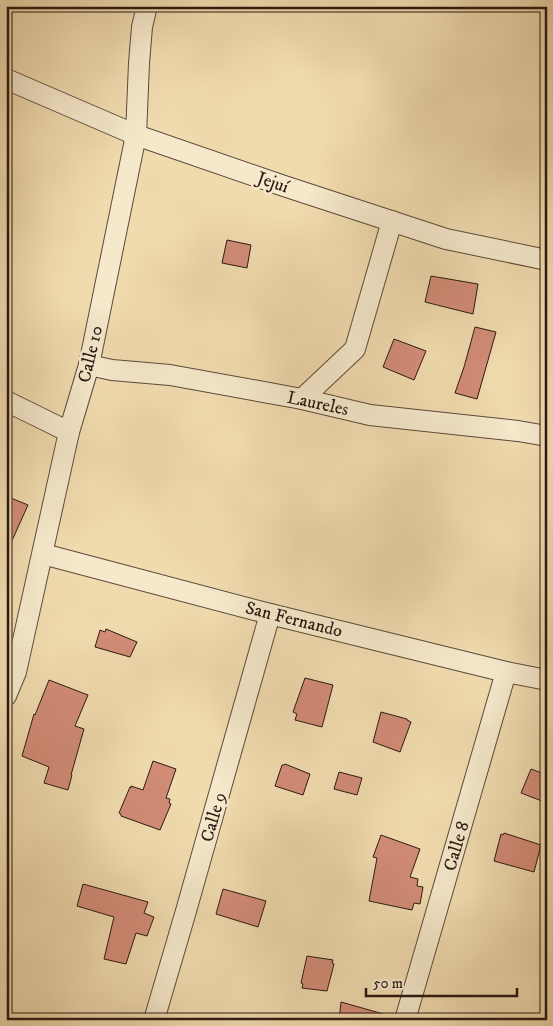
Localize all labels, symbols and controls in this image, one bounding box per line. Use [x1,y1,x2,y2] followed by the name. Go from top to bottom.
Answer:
[252,167,293,199] street label: Jejuí
[74,324,108,385] street label: Calle 10
[285,387,351,421] street label: Laureles
[243,597,345,643] street label: San Fernando
[196,790,232,845] street label: Calle 9
[439,819,475,874] street label: Calle 8
[366,966,517,998] scale bar
[373,974,403,993] text: 50 m

